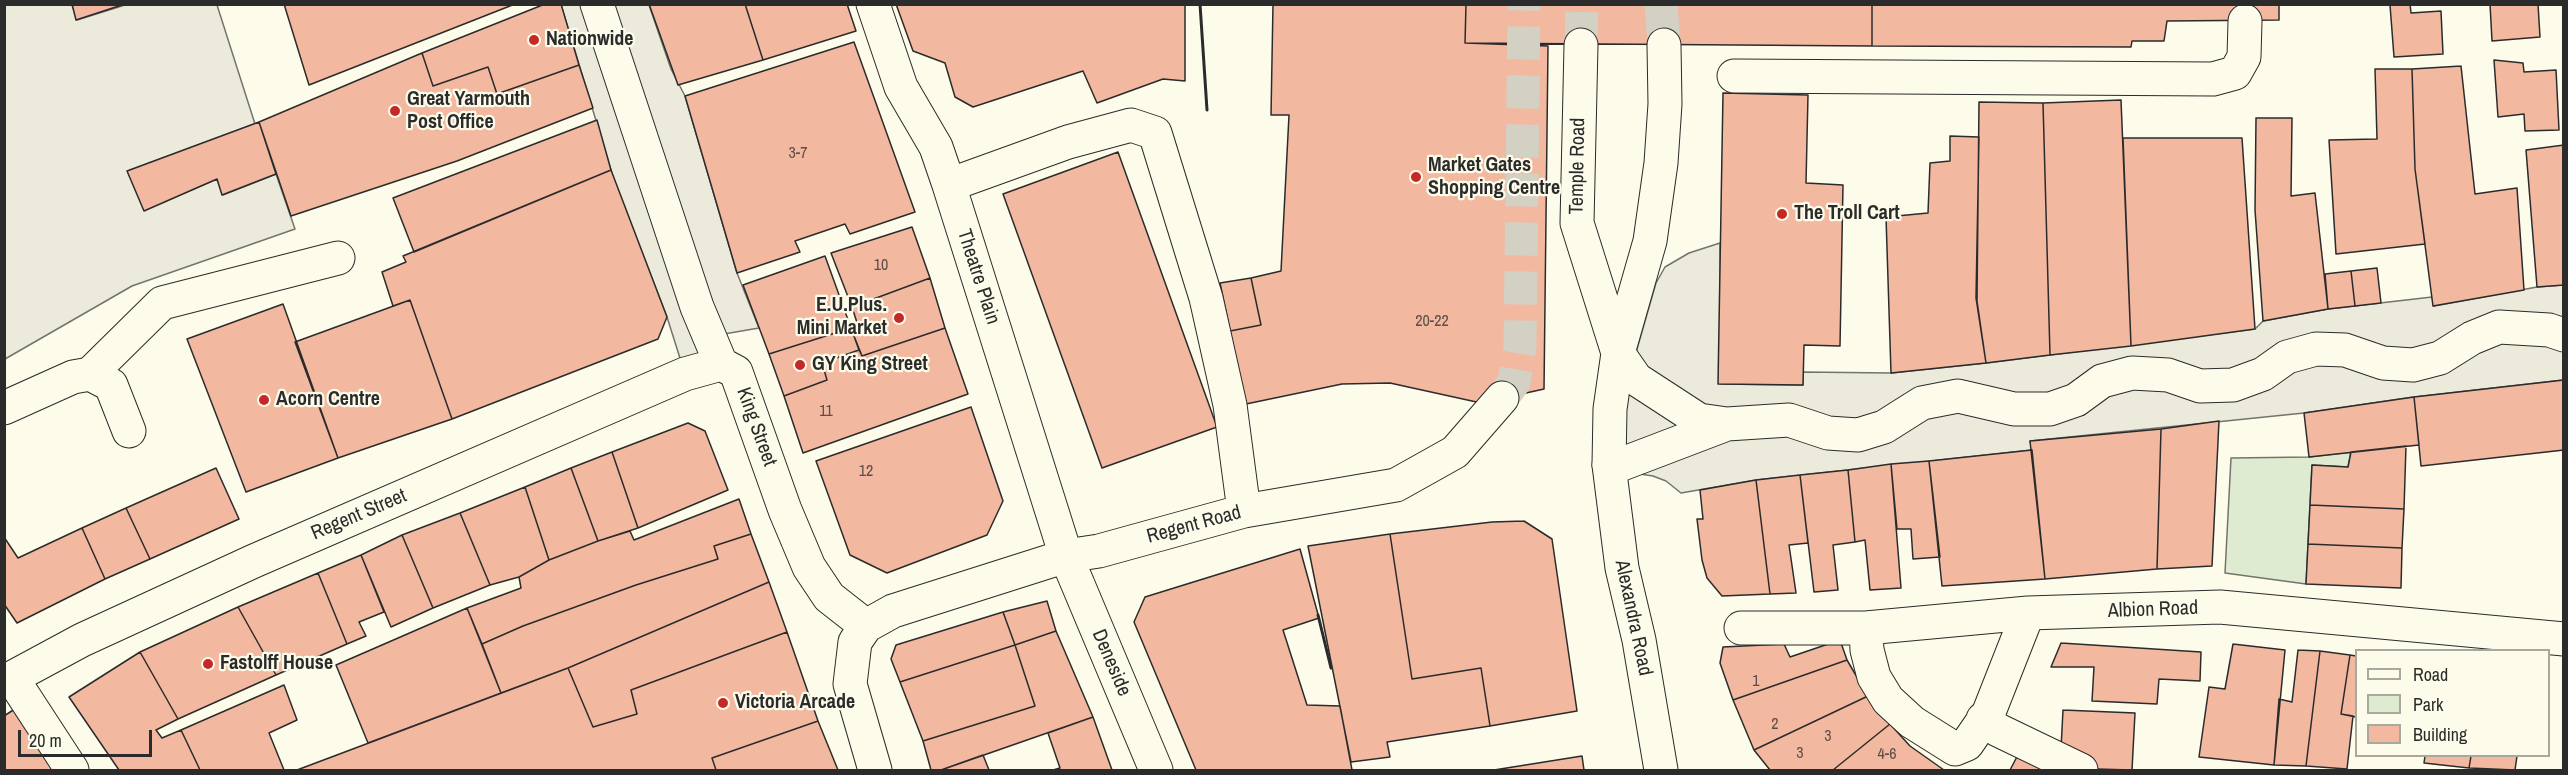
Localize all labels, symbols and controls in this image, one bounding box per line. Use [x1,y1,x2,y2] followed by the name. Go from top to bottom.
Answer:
[546,28,633,52] place label: Nationwide
[527,33,541,47] marker: Nationwide
[407,88,530,135] place label: Great Yarmouth Post Office
[388,104,402,118] marker: Great Yarmouth Post Office
[1565,117,1591,215] street label: Temple Road
[789,144,807,164] house number: 3-7
[1428,154,1560,201] place label: Market Gates Shopping Centre
[1409,170,1423,184] marker: Market Gates Shopping Centre
[1794,202,1900,226] place label: The Troll Cart
[1775,207,1789,221] marker: The Troll Cart
[951,226,1005,328] street label: Theatre Plain
[874,256,888,276] house number: 10
[797,294,887,341] place label: E.U.Plus. Mini Market
[892,311,906,325] marker: E.U.Plus. Mini Market
[1415,312,1449,332] house number: 20-22
[812,353,928,377] place label: GY King Street
[793,358,807,372] marker: GY King Street
[731,384,781,470] street label: King Street
[276,388,380,412] place label: Acorn Centre
[257,393,271,407] marker: Acorn Centre
[819,402,833,422] house number: 11
[859,462,873,482] house number: 12
[308,484,410,546] street label: Regent Street
[1144,501,1244,549] street label: Regent Road
[1609,558,1657,678] street label: Alexandra Road
[2107,596,2199,624] street label: Albion Road
[1086,626,1136,700] street label: Deneside
[2355,649,2550,757] legend
[220,652,333,676] place label: Fastolff House
[201,657,215,671] marker: Fastolff House
[2413,662,2448,687] text: Road
[1752,672,1760,692] house number: 1
[735,691,855,715] place label: Victoria Arcade
[2413,692,2443,717] text: Park
[716,696,730,710] marker: Victoria Arcade
[1771,715,1779,735] house number: 2
[21,718,154,756] scale bar
[2413,722,2467,747] text: Building
[1824,727,1832,747] house number: 3
[29,728,62,753] text: 20 m
[1796,744,1804,764] house number: 3
[1878,745,1896,765] house number: 4-6

